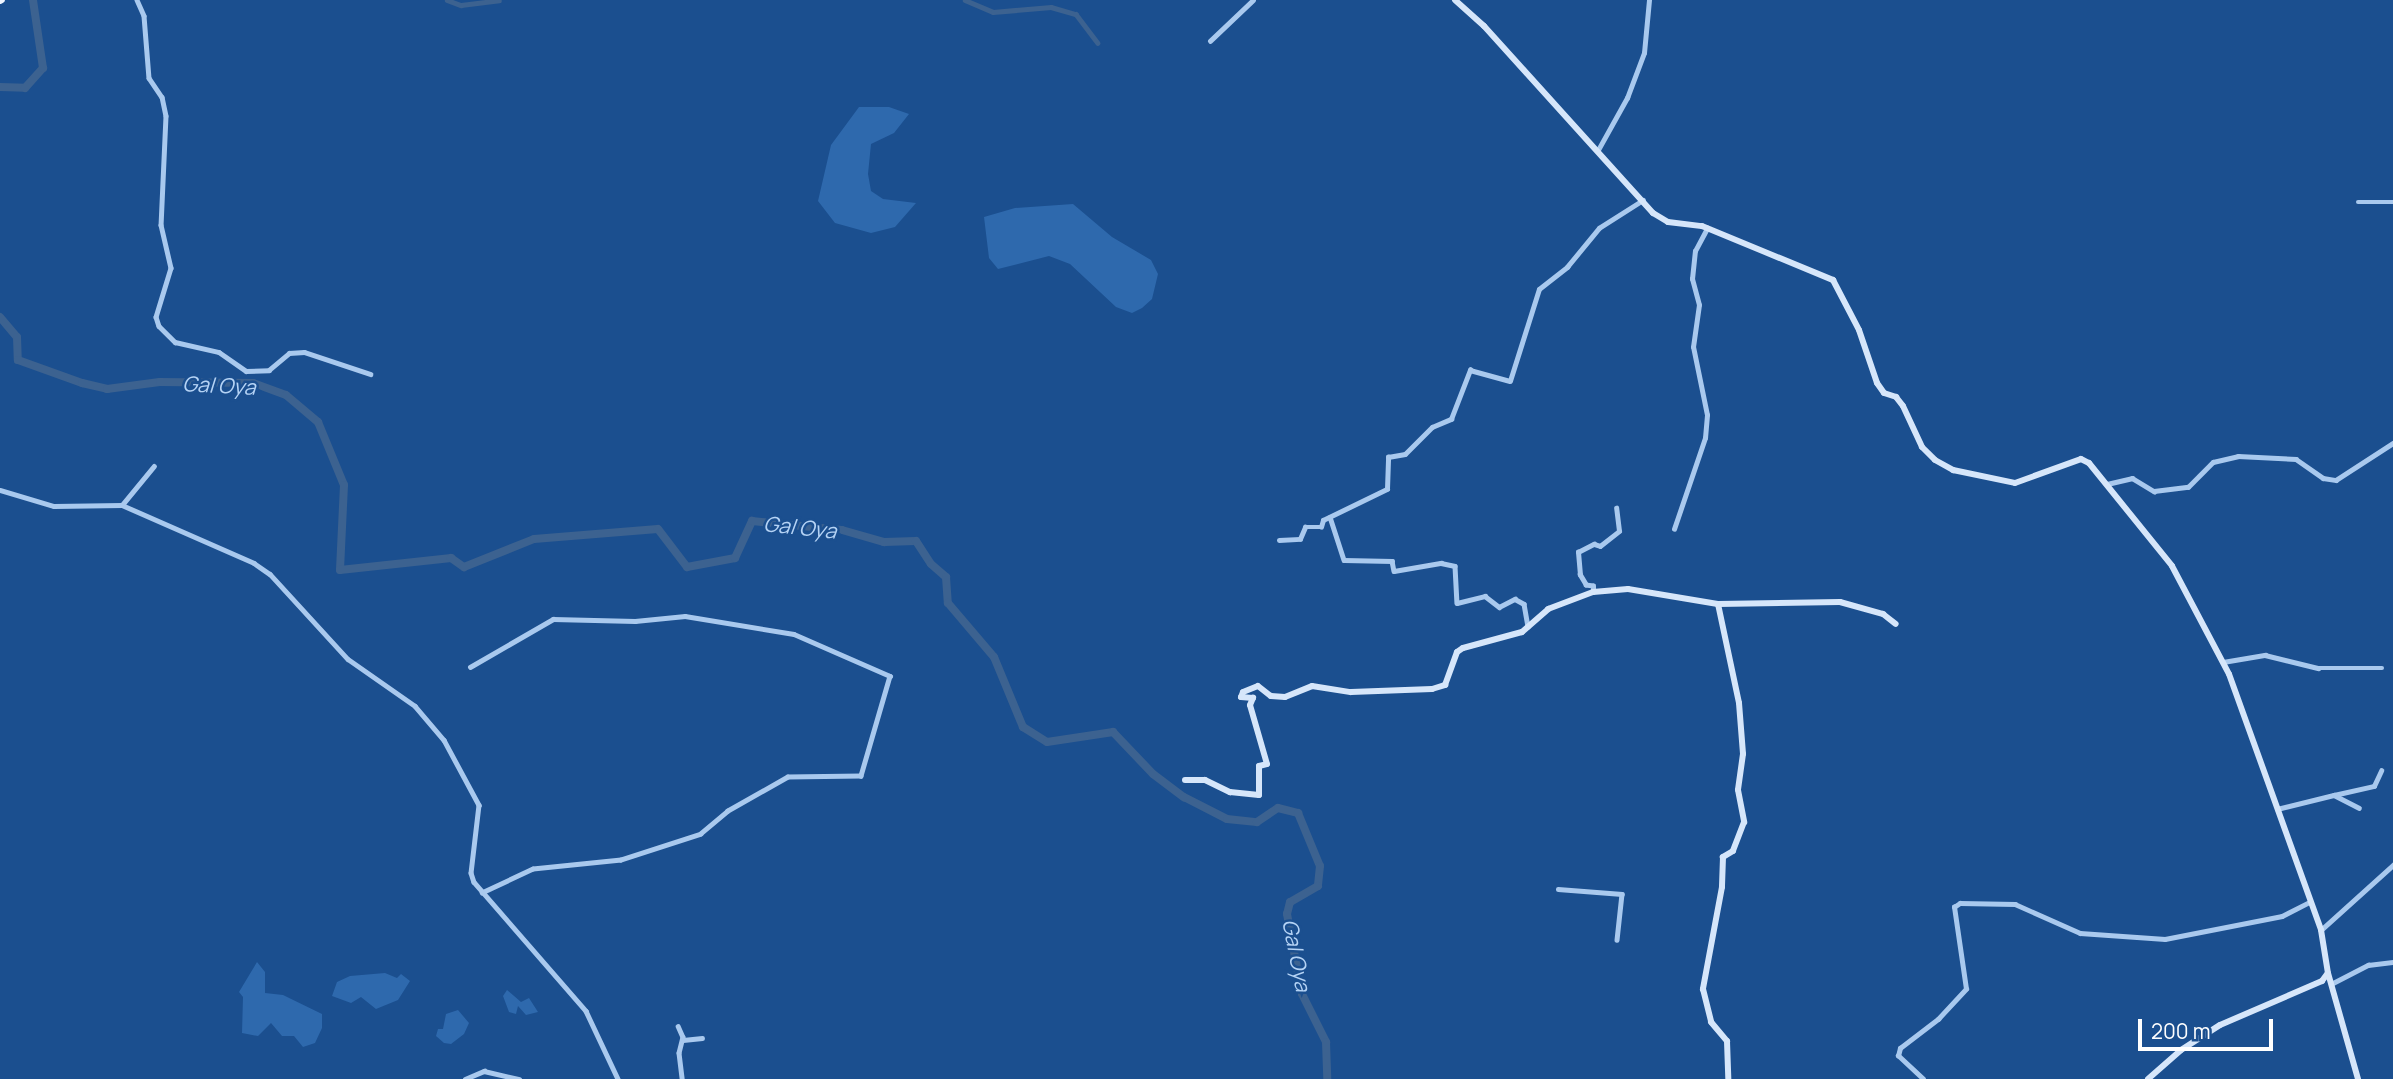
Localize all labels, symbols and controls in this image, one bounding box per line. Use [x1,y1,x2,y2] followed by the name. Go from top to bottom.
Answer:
[182,371,256,399] water label: Gal Oya
[762,511,838,543] water label: Gal Oya
[1278,917,1316,993] water label: Gal Oya
[2141,1006,2276,1050] scale bar
[2151,1017,2211,1045] text: 200 m

